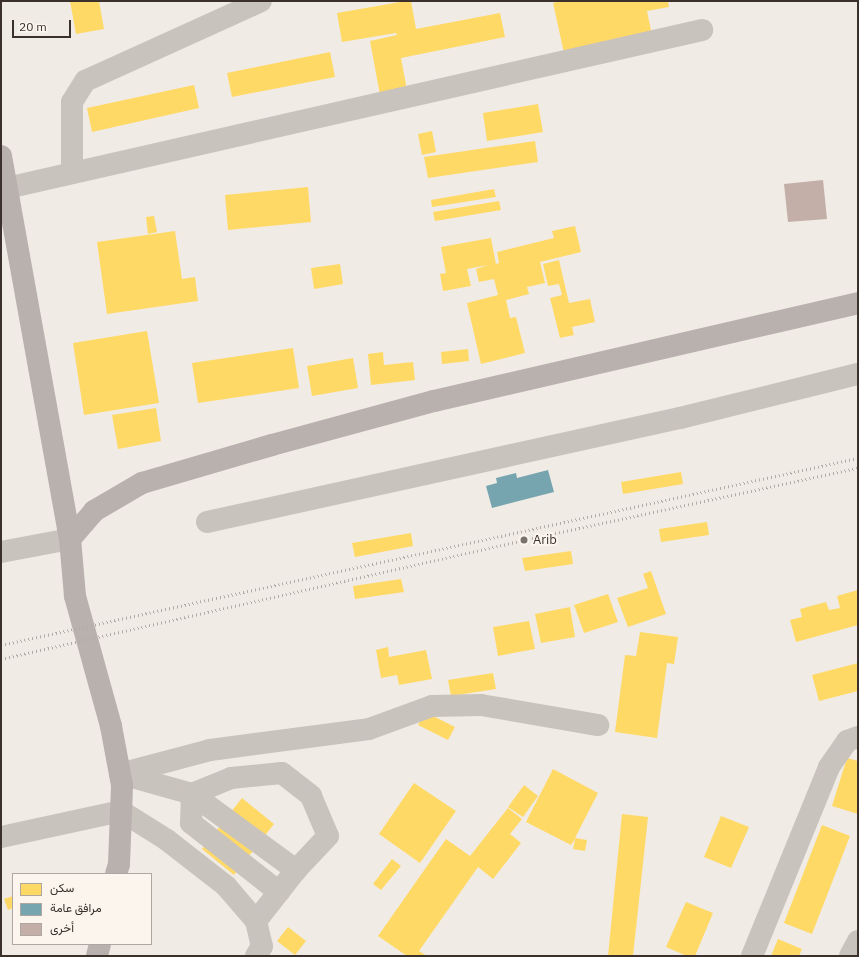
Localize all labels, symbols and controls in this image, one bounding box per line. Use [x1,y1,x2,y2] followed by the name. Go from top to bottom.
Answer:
[14,12,73,38] scale bar
[19,19,47,34] text: 20 m
[533,532,557,548] place label: Arib
[518,534,530,546] marker: Arib
[12,873,152,945] legend
[50,880,74,895] text: سكن
[50,900,102,915] text: مرافق عامة
[50,920,74,935] text: أخرى

